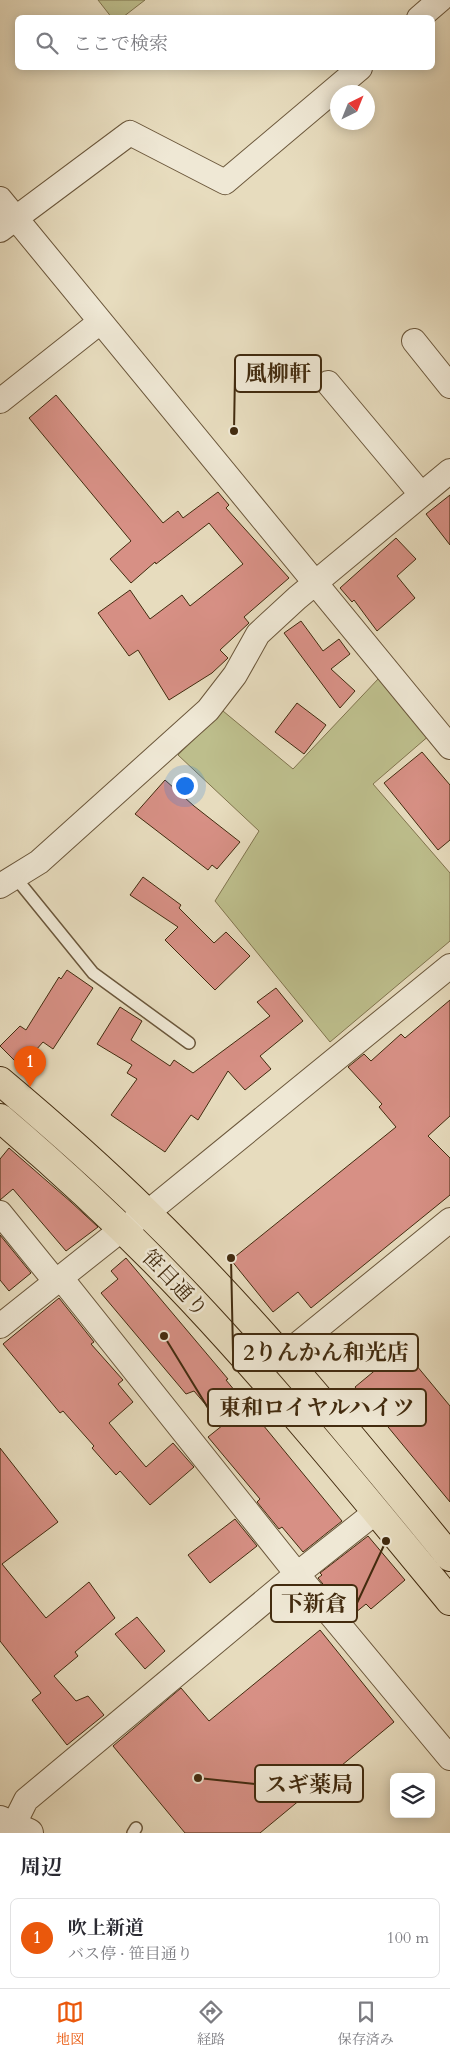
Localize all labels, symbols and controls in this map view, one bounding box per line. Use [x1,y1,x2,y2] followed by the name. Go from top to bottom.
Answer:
[15,15,435,70] search box
[33,29,61,57] icon: search
[73,31,168,57] text: ここで検索
[330,85,375,130] north arrow
[235,355,321,392] callout: 風柳軒
[245,359,311,389] text: 風柳軒
[172,773,198,799] your location
[14,1046,46,1087] pin: 1
[135,1243,214,1324] street label: 笹目通り
[233,1334,418,1371] callout: 2りんかん和光店
[243,1338,409,1368] text: 2りんかん和光店
[208,1389,426,1426] callout: 東和ロイヤルハイツ
[219,1393,415,1423] text: 東和ロイヤルハイツ
[271,1585,357,1622] callout: 下新倉
[281,1589,347,1619] text: 下新倉
[255,1765,363,1802] callout: スギ薬局
[265,1770,353,1800] text: スギ薬局
[390,1773,435,1818] map controls
[390,1773,435,1818] button: layers
[20,1853,62,1882] text: 周辺
[68,1915,144,1941] text: 吹上新道
[33,1927,41,1949] text: 1
[387,1927,429,1949] text: 100 m
[68,1943,193,1965] text: バス停 · 笹目通り
[56,1998,84,2049] tab: 地図
[197,1998,225,2049] tab: 経路
[338,1998,394,2049] tab: 保存済み

